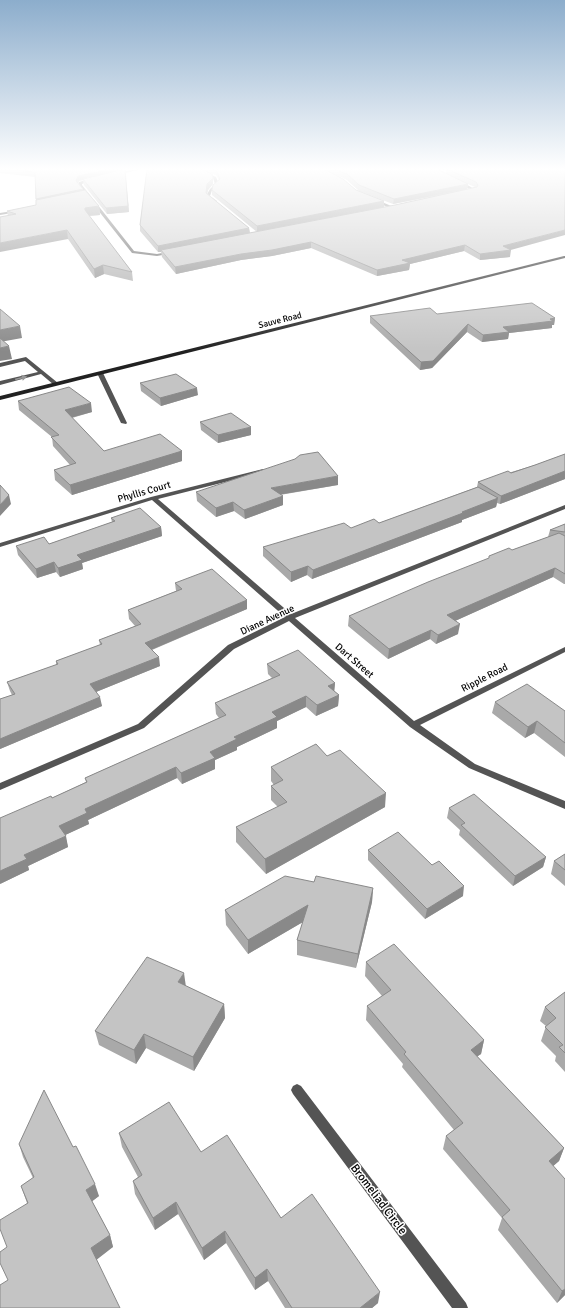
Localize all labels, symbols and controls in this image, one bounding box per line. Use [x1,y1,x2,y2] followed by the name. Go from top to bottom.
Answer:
[257,310,303,331] street label: Sauve Road
[15,374,27,380] one-way arrow
[116,479,173,505] street label: Phyllis Court
[239,602,296,638] street label: Diane Avenue
[333,641,376,681] street label: Dart Street
[459,661,510,695] street label: Ripple Road
[347,1161,410,1238] street label: Bromeliad Circle

